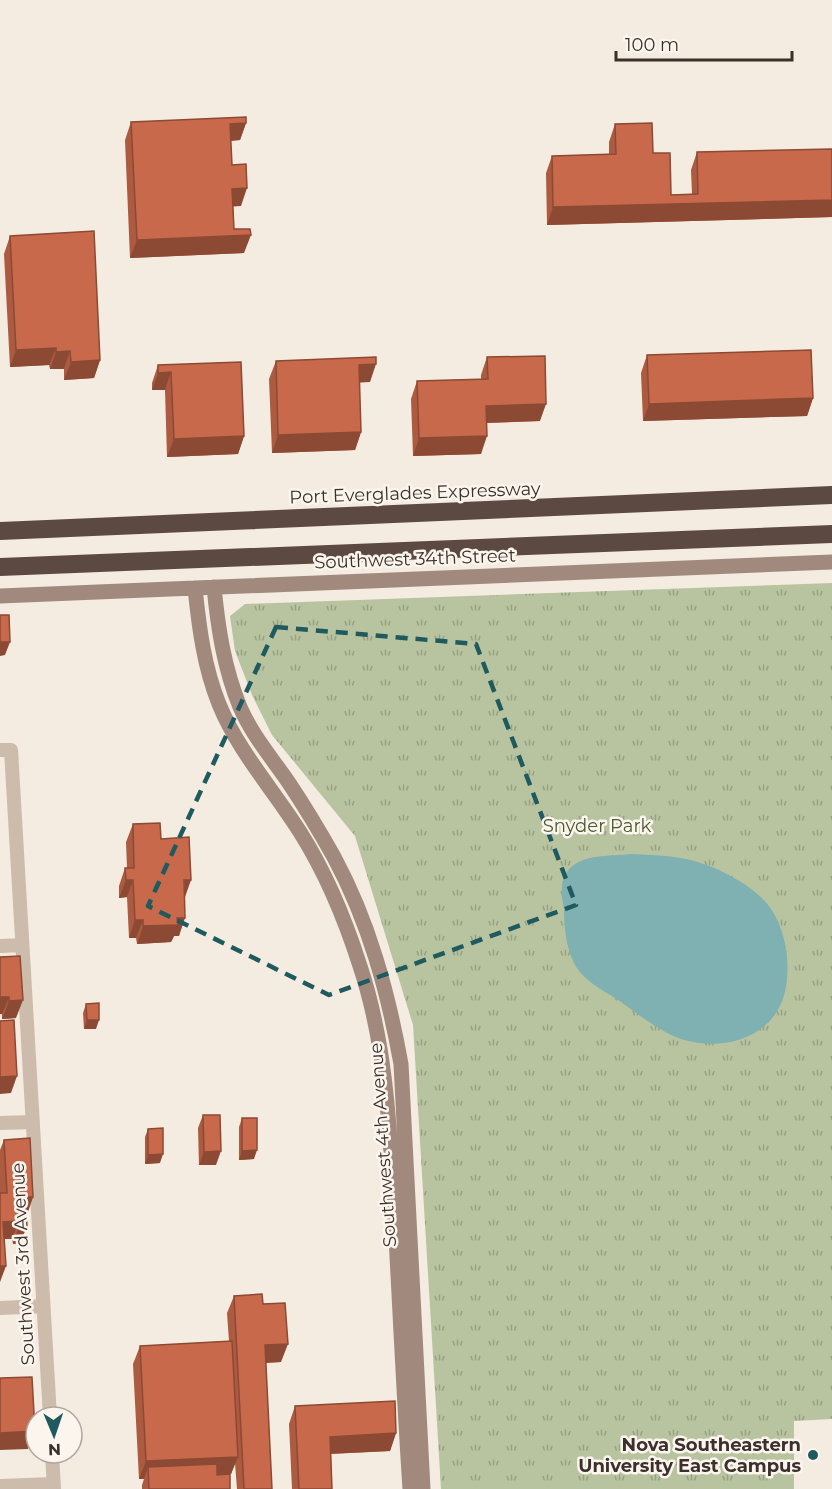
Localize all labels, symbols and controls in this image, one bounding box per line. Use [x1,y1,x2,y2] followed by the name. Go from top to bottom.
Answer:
[616,24,792,62] scale bar
[625,34,679,56] text: 100 m
[289,478,541,508] street label: Port Everglades Expressway
[314,544,516,574] street label: Southwest 34th Street
[543,815,651,837] park label: Snyder Park
[365,1042,401,1248] street label: Southwest 4th Avenue
[7,1162,39,1366] street label: Southwest 3rd Avenue
[24,1405,84,1465] north arrow
[578,1434,801,1477] place label: Nova Southeastern University East Campus
[48,1440,61,1459] text: N
[806,1448,820,1462] marker: Nova Southeastern University East Campus

